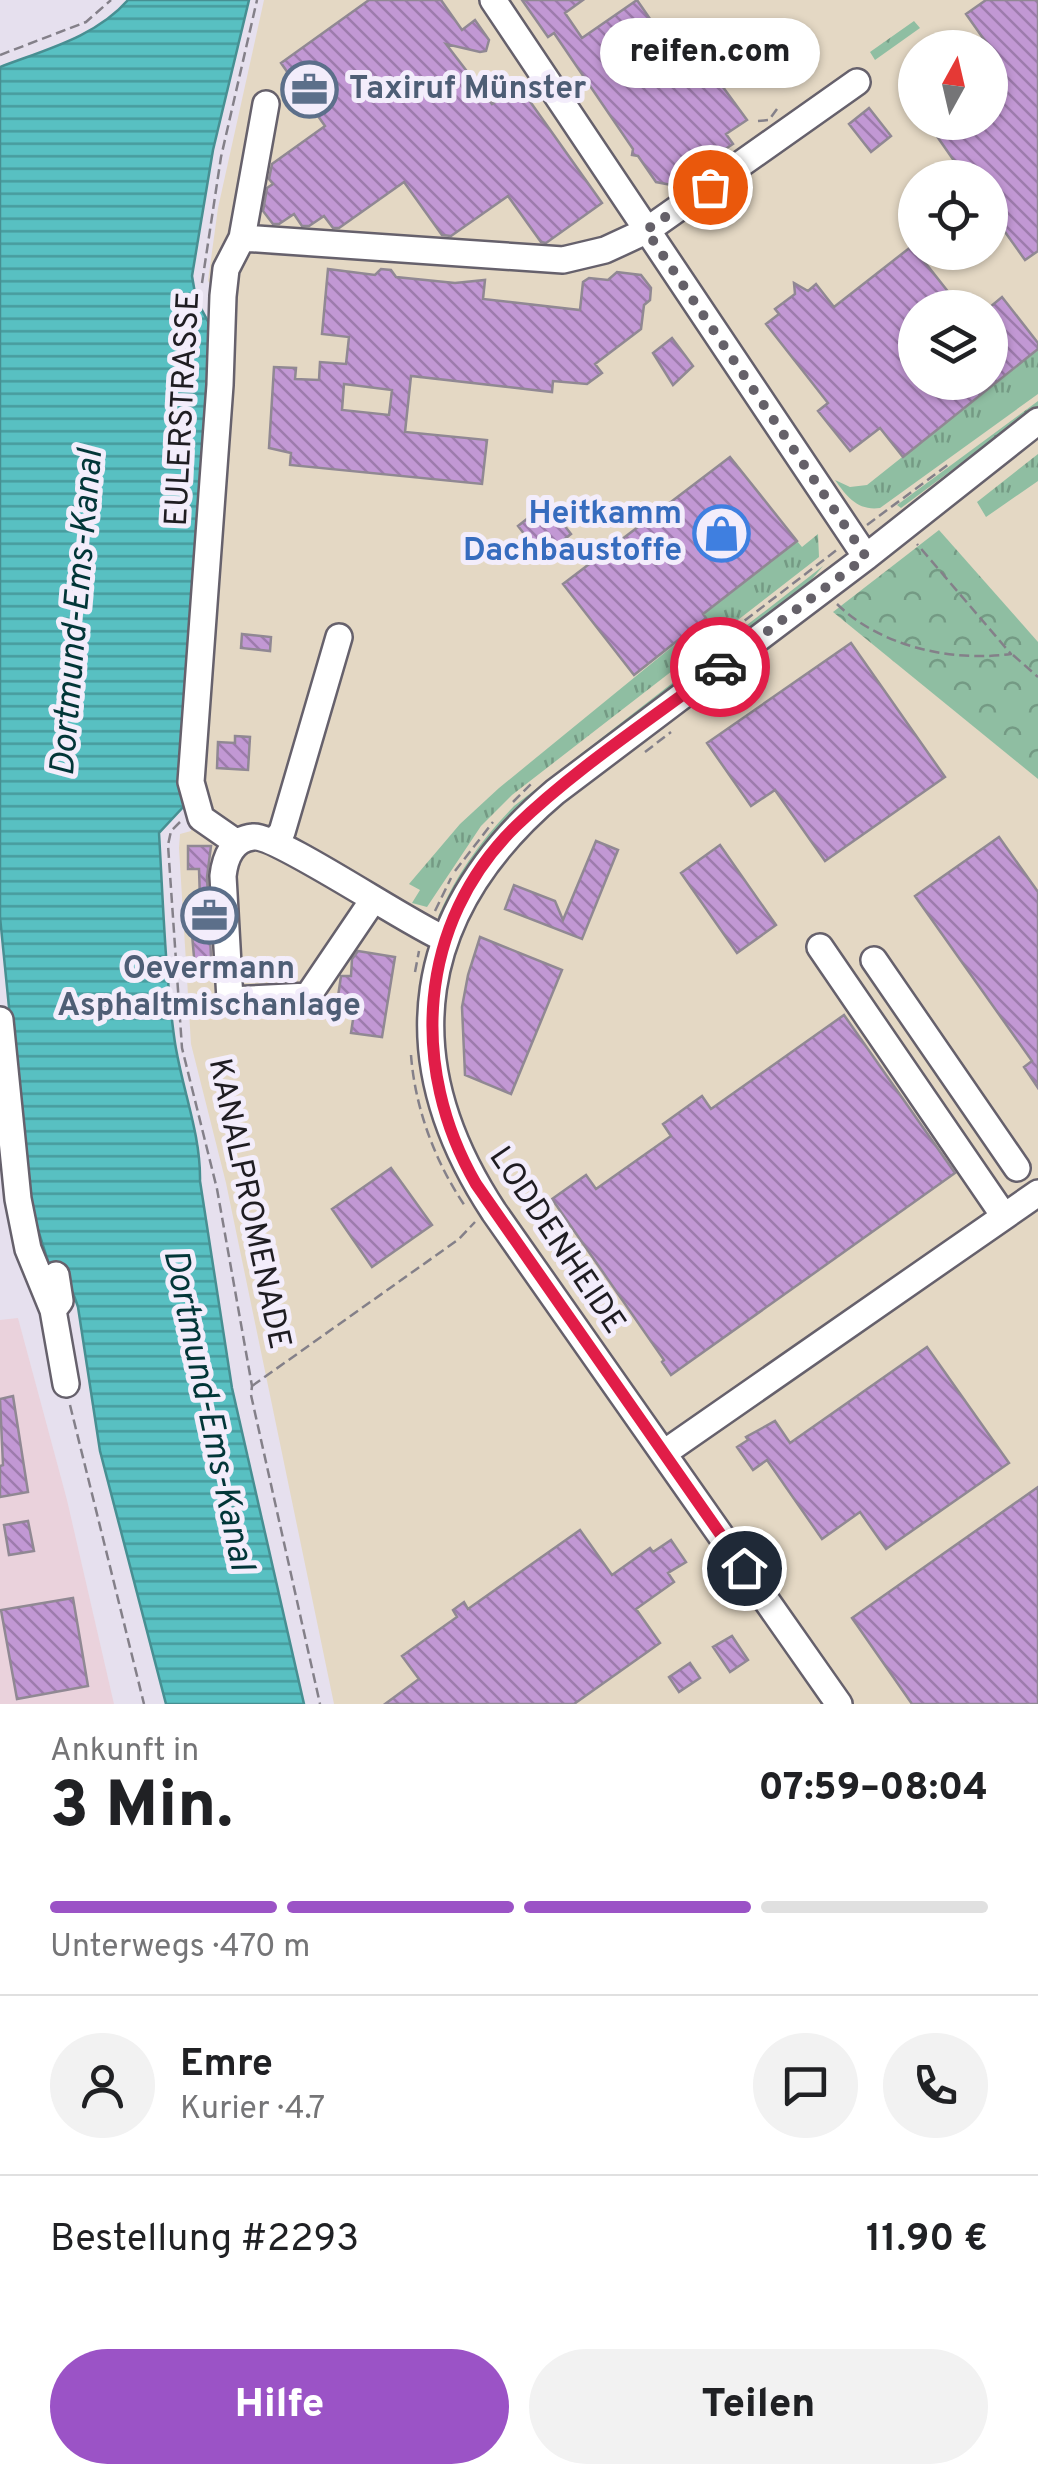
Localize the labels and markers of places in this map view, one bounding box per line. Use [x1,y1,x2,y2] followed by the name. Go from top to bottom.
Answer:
[600,17,820,87] callout: reifen.com
[280,60,340,120] office icon: Taxiruf Münster
[349,70,586,110] place label: Taxiruf Münster
[668,145,753,230] pin
[463,495,682,572] place label: Heitkamm Dachbaustoffe
[691,503,751,563] shop icon: Heitkamm Dachbaustoffe
[179,886,239,946] office icon: Oevermann Asphaltmischanlage
[57,950,361,1027] place label: Oevermann Asphaltmischanlage
[702,1526,787,1611] pin

